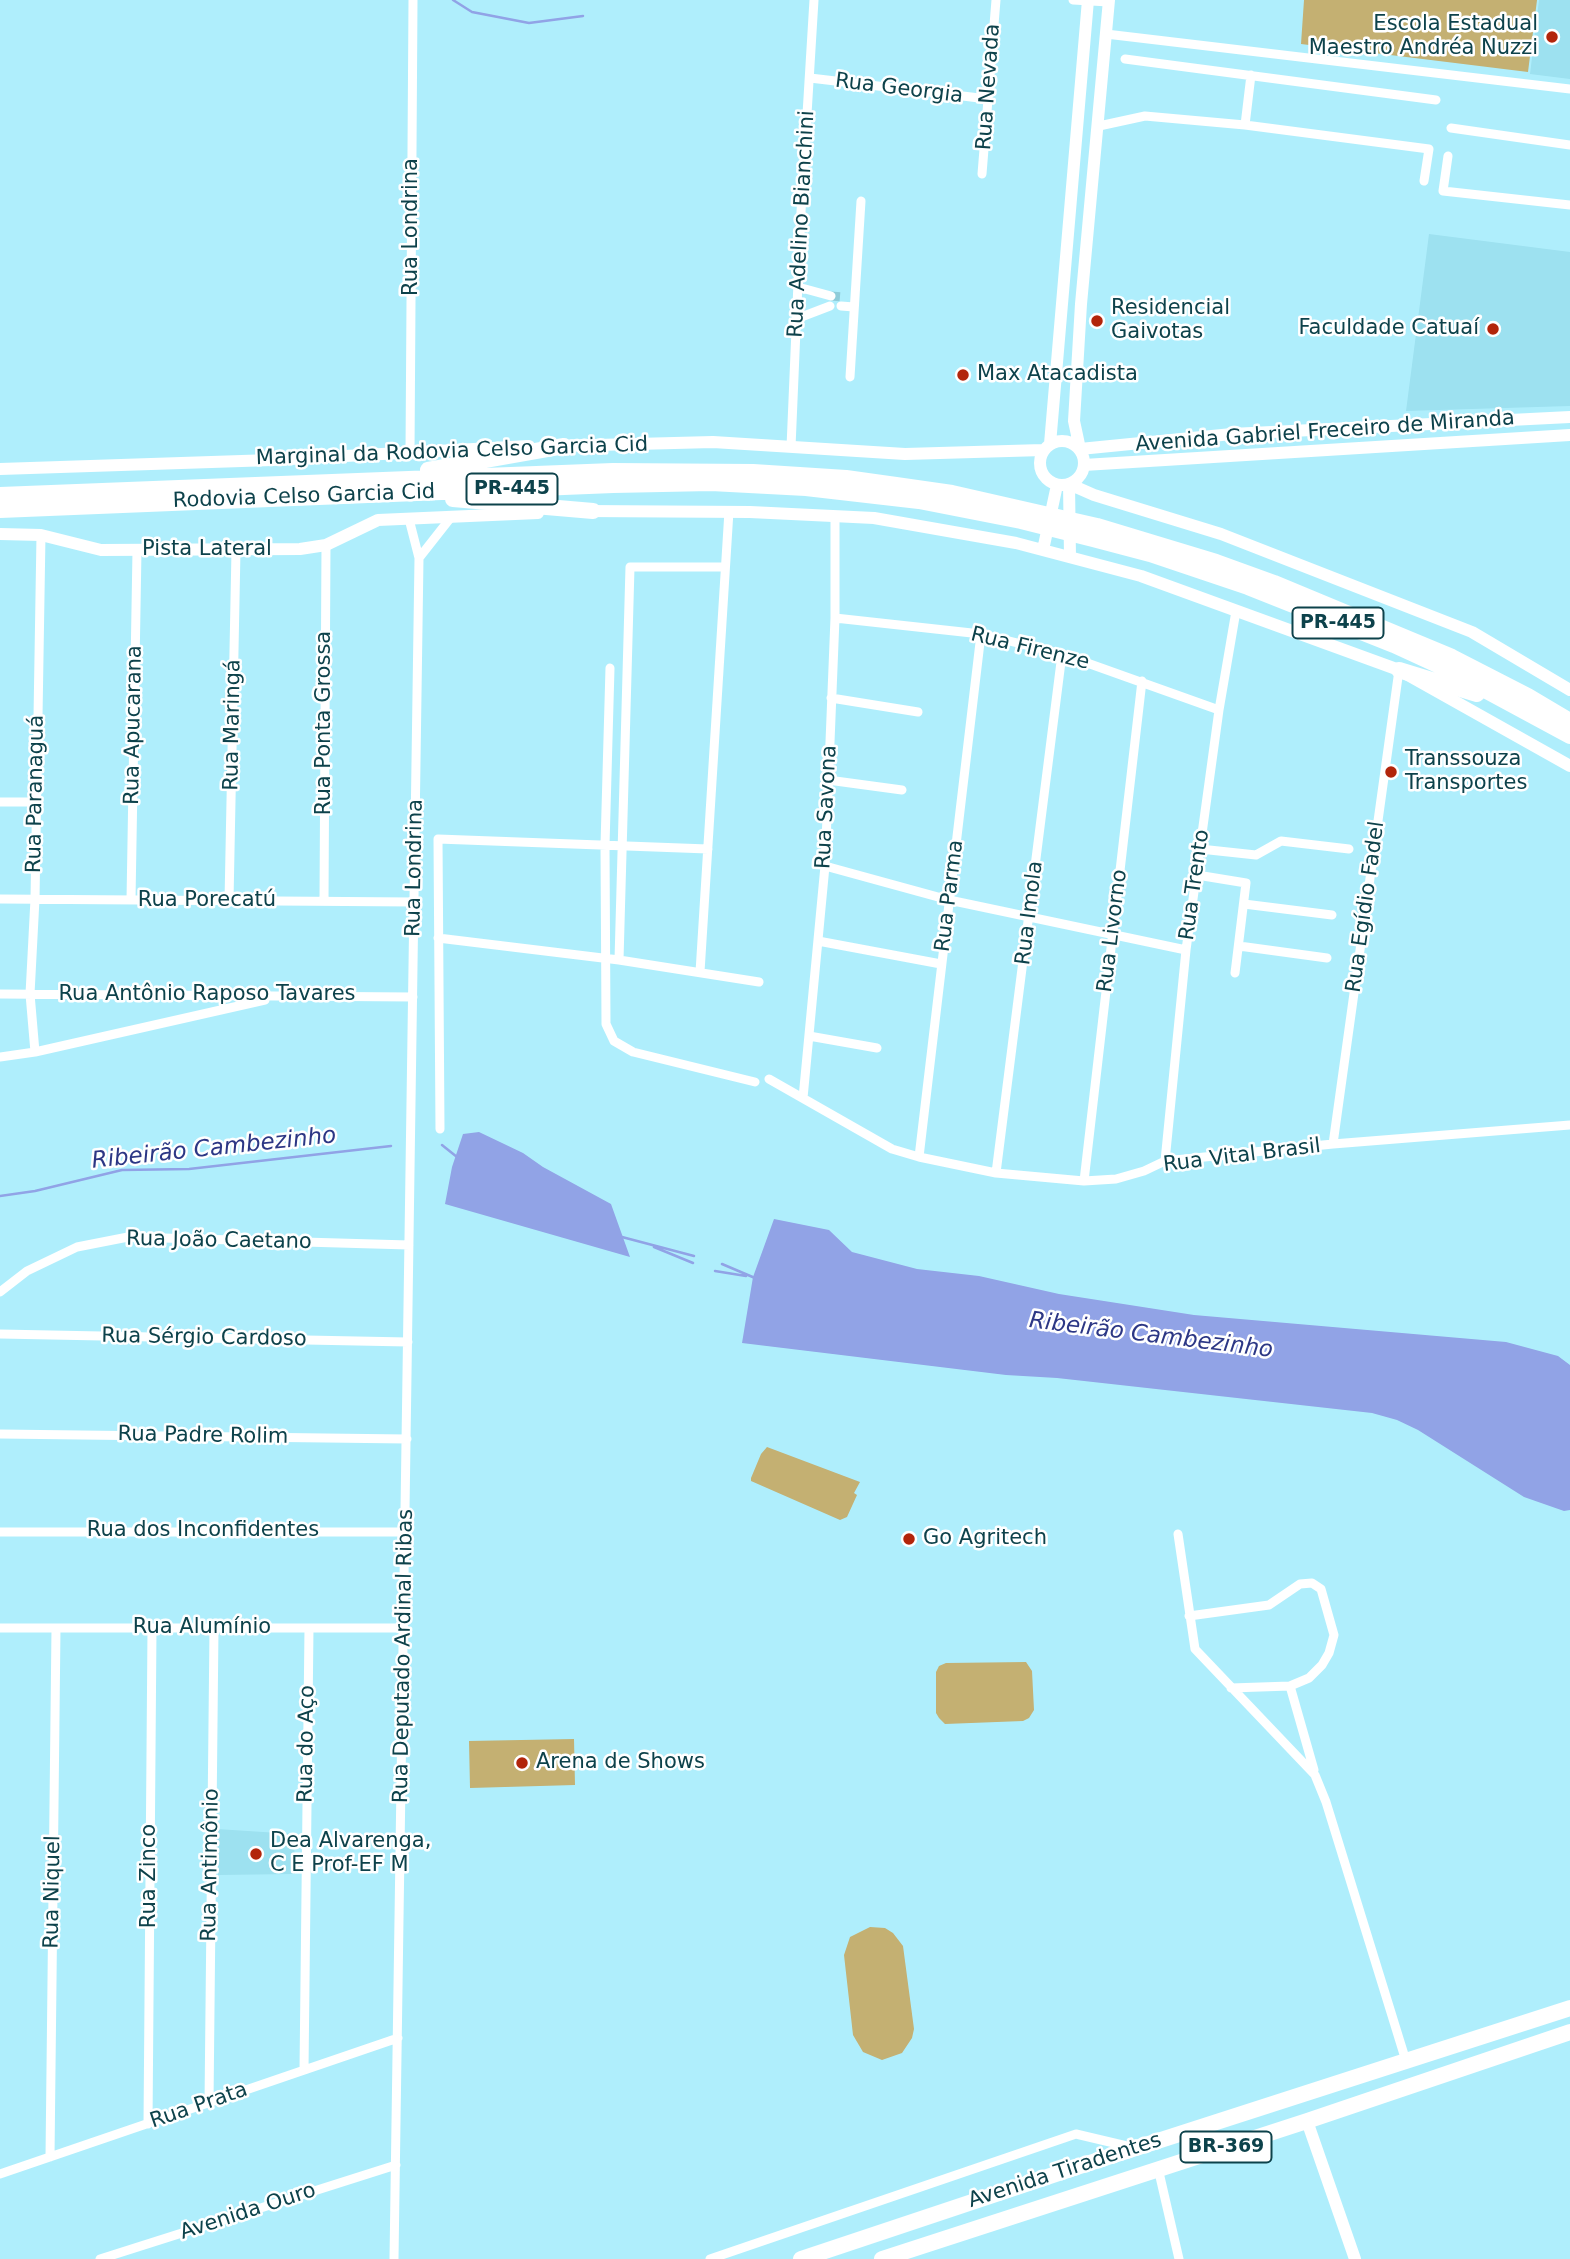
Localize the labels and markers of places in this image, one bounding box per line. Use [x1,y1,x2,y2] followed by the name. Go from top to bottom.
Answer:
[1309,12,1538,62] place label: Escola Estadual Maestro Andréa Nuzzi
[1544,29,1560,45] marker: Escola Estadual Maestro Andréa Nuzzi
[1111,296,1230,346] place label: Residencial Gaivotas
[1089,313,1105,329] marker: Residencial Gaivotas
[1298,316,1479,342] place label: Faculdade Catuaí
[1485,321,1501,337] marker: Faculdade Catuaí
[977,362,1138,388] place label: Max Atacadista
[955,367,971,383] marker: Max Atacadista
[1405,747,1527,797] place label: Transsouza Transportes
[1383,764,1399,780] marker: Transsouza Transportes
[923,1526,1047,1552] place label: Go Agritech
[901,1531,917,1547] marker: Go Agritech
[536,1750,705,1776] place label: Arena de Shows
[514,1755,530,1771] marker: Arena de Shows
[270,1829,431,1879] place label: Dea Alvarenga, C E Prof-EF M
[248,1846,264,1862] marker: Dea Alvarenga, C E Prof-EF M

